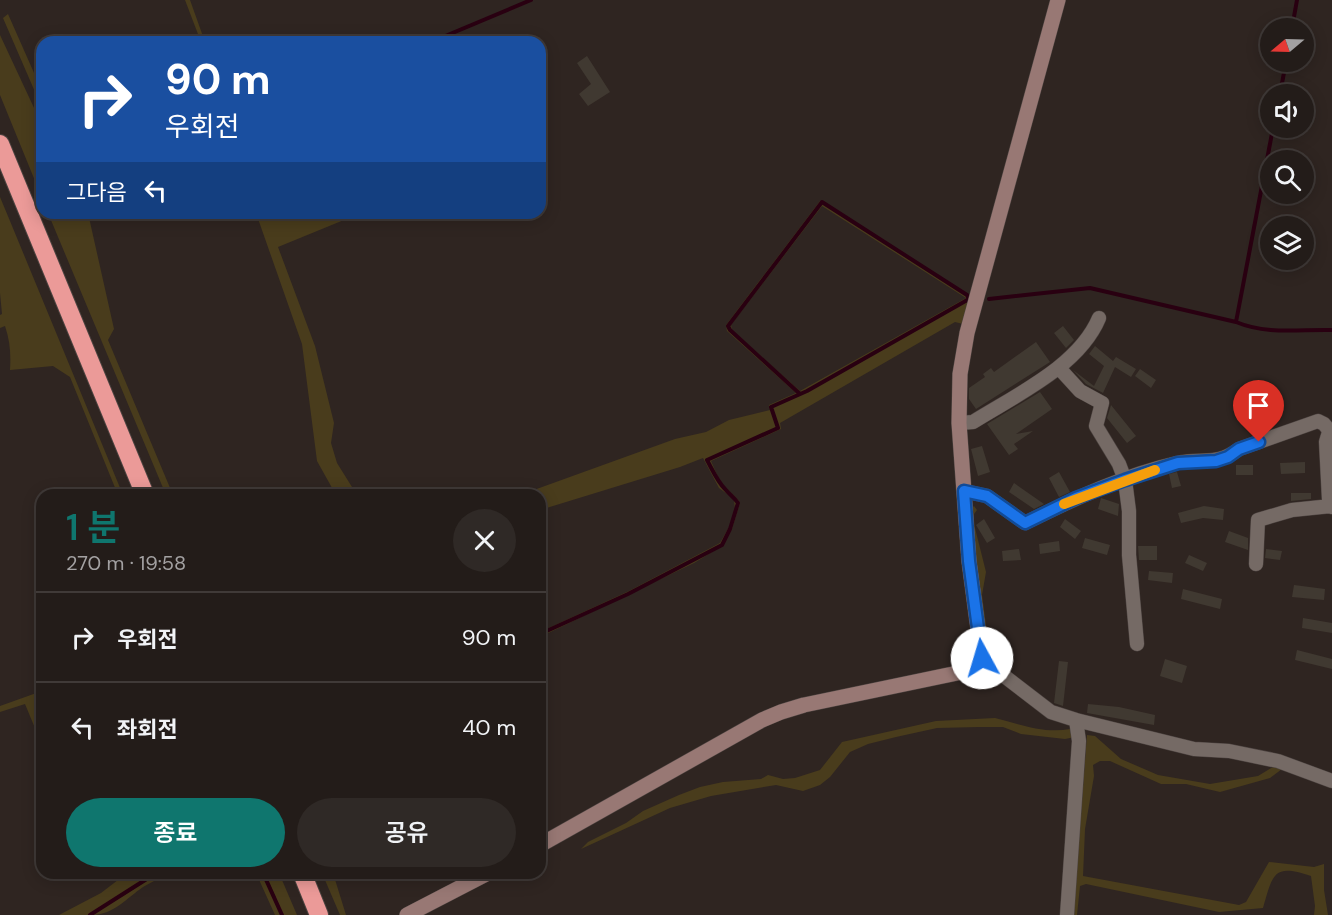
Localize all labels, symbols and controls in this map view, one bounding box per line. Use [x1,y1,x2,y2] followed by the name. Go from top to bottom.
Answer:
[1260,18,1314,72] north arrow
[1260,18,1314,270] map controls
[165,52,271,107] text: 90 m
[66,60,144,138] icon: right
[1260,84,1314,138] button: sound
[165,109,240,144] text: 우회전
[1260,150,1314,204] button: search
[139,174,172,207] icon: left
[66,178,127,207] text: 그다음
[1260,216,1314,270] button: layers
[1233,380,1284,442] pin
[1242,389,1275,422] icon: arrive
[66,504,120,551] text: 1 분
[453,509,516,572] button: close
[66,550,186,576] text: 270 m · 19:58
[66,621,99,654] icon: right
[462,623,516,652] text: 90 m
[117,625,178,654] text: 우회전
[950,626,1014,690] position arrow
[66,711,99,744] icon: left
[462,713,516,742] text: 40 m
[117,715,178,744] text: 좌회전
[66,798,285,867] button: 종료
[297,798,516,867] button: 공유

